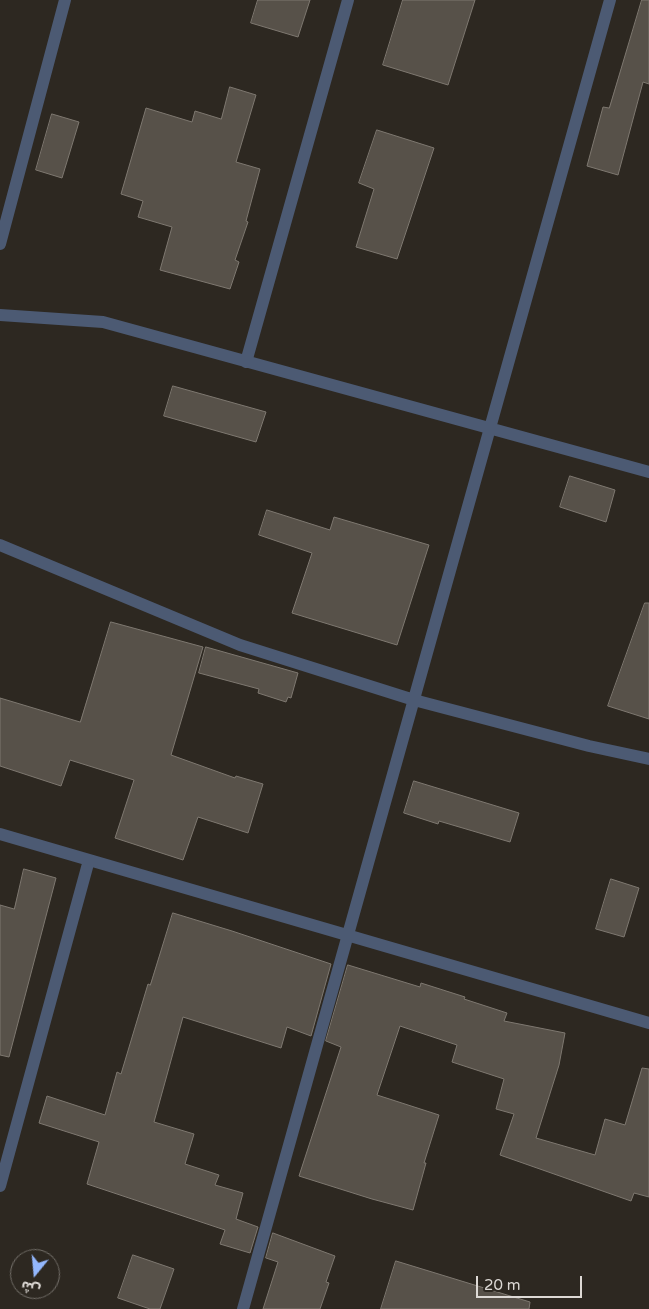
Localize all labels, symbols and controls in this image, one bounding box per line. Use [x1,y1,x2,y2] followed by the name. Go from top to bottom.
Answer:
[10,1249,60,1299] north arrow
[479,1266,585,1298] scale bar
[484,1276,521,1294] text: 20 m
[19,1277,42,1299] text: ش

